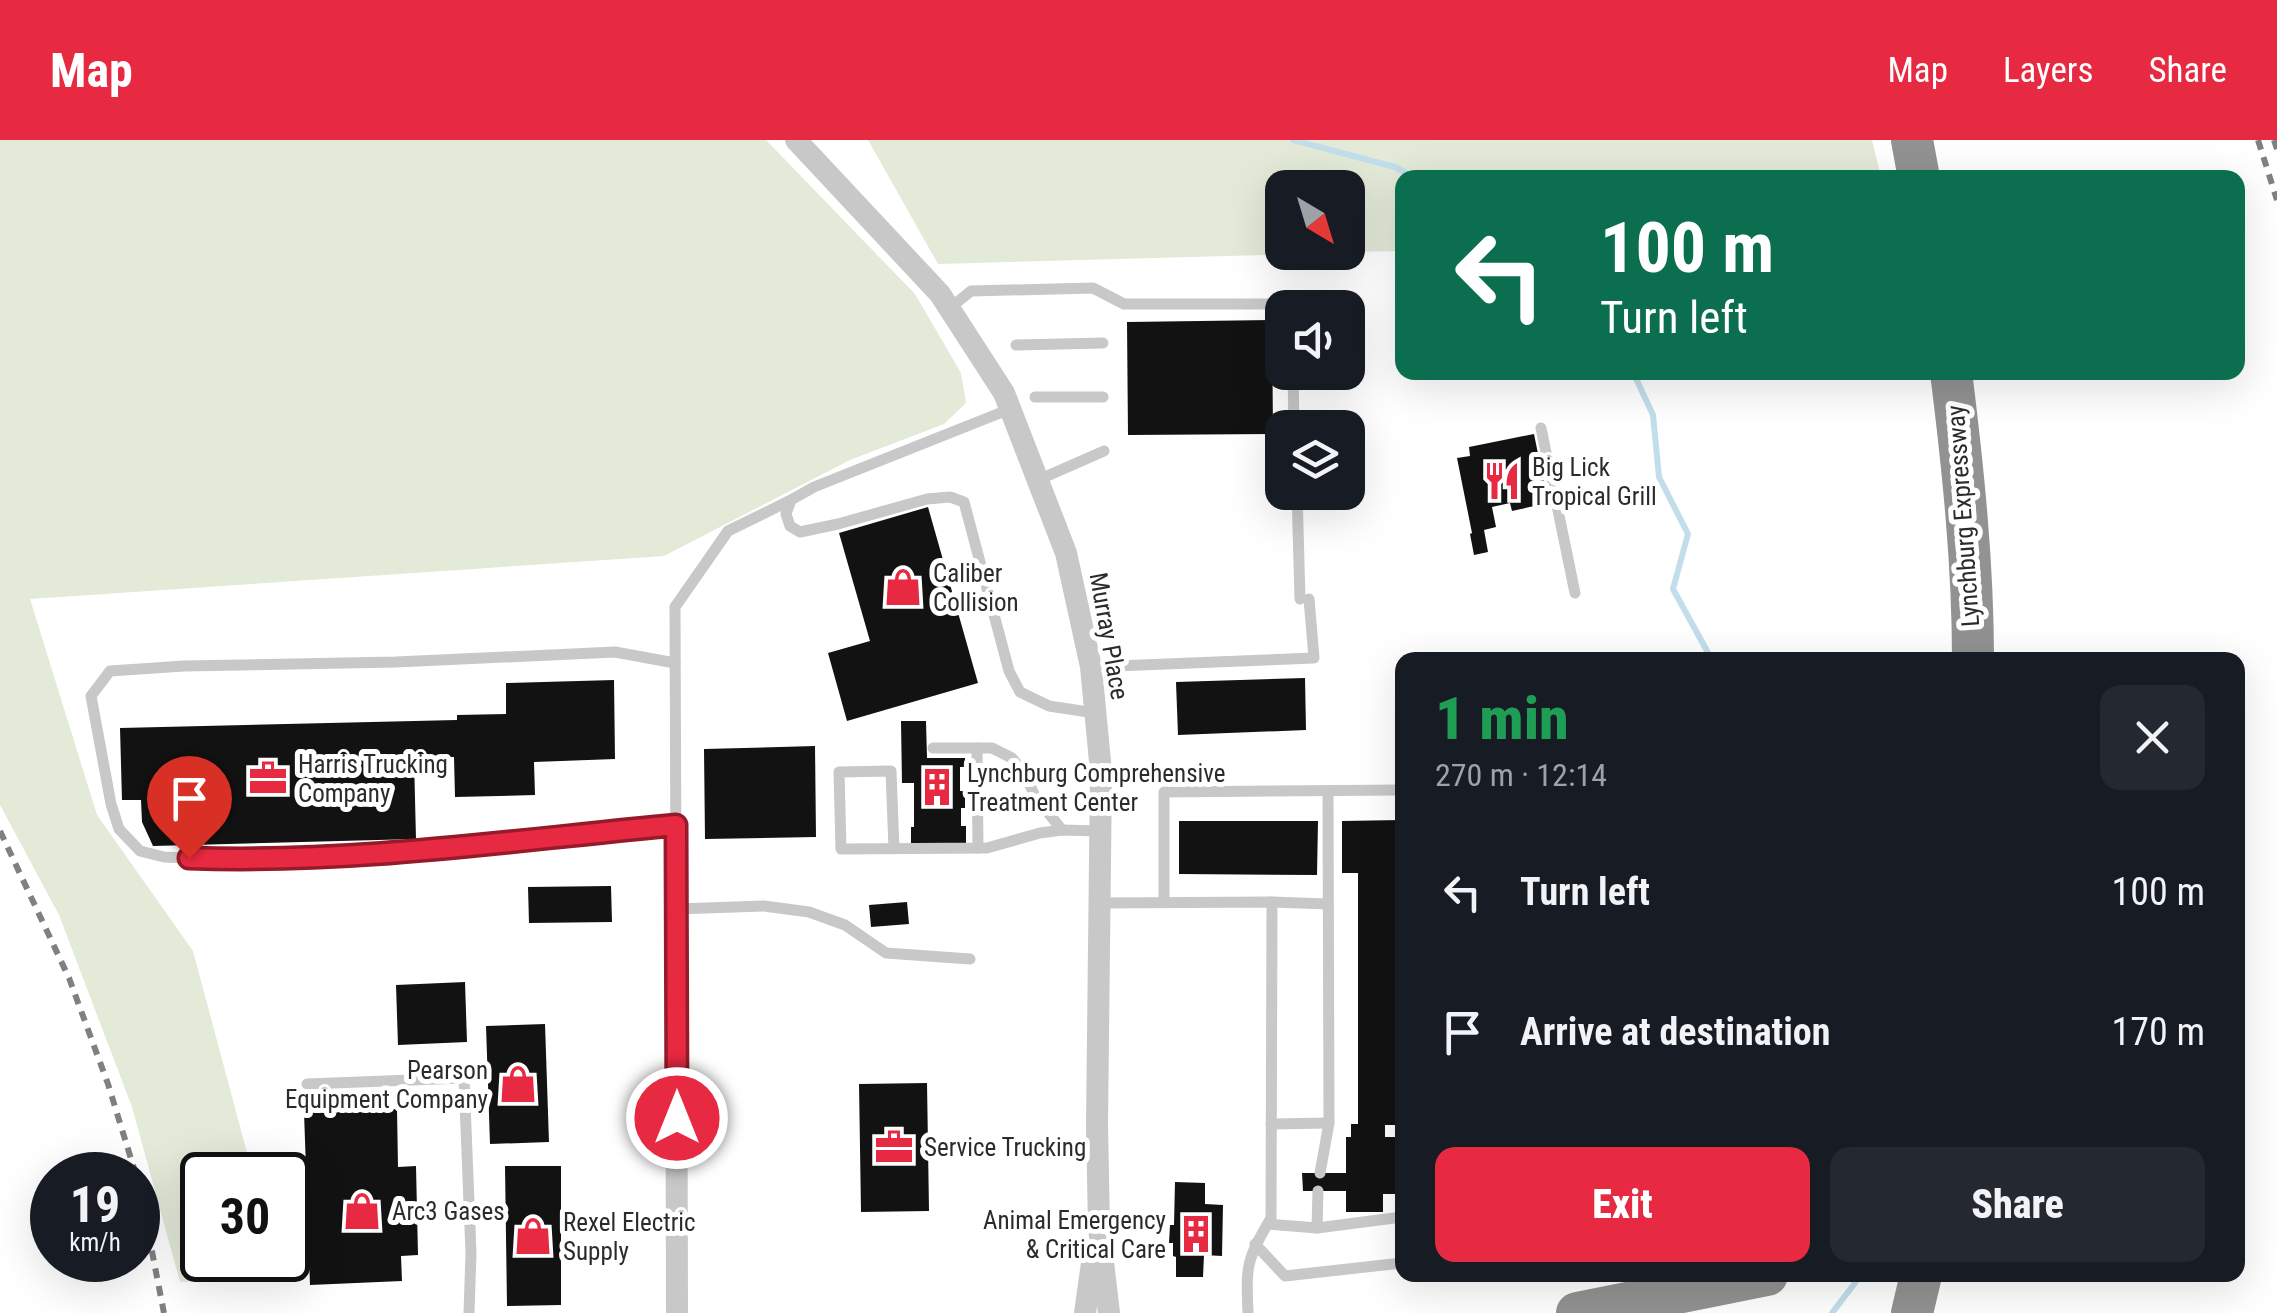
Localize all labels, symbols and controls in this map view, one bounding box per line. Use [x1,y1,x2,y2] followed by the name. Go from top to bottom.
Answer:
[50,42,133,99] text: Map
[1887,50,1948,91] text: Map
[2003,50,2093,91] text: Layers
[2148,50,2227,91] text: Share
[1265,170,1365,270] north arrow
[1265,170,1365,510] map controls
[1600,207,1774,289] text: 100 m
[1435,210,1565,340] icon: left
[1265,290,1365,390] button: sound
[1600,291,1748,344] text: Turn left
[1941,404,1985,628] street label: Lynchburg Expressway
[1265,410,1365,510] button: layers
[1532,453,1657,511] place label: Big Lick Tropical Grill
[1481,460,1523,502] restaurant icon: Big Lick Tropical Grill
[933,559,1019,617] place label: Caliber Collision
[882,566,924,608] shop icon: Caliber Collision
[1084,570,1134,702] street label: Murray Place
[1435,683,1569,754] text: 1 min
[2100,685,2205,790] button: close
[298,750,448,808] place label: Harris Trucking Company
[147,756,232,859] pin
[1435,756,1607,794] text: 270 m · 12:14
[247,757,289,799] office icon: Harris Trucking Company
[967,759,1226,817] place label: Lynchburg Comprehensive Treatment Center
[916,766,958,808] building icon: Lynchburg Comprehensive Treatment Center
[162,771,217,826] icon: arrive
[1435,865,1490,920] icon: left
[1520,870,1650,914] text: Turn left
[2111,870,2205,914] text: 100 m
[1435,1005,1490,1060] icon: arrive
[1520,1010,1830,1054] text: Arrive at destination
[2111,1010,2205,1054] text: 170 m
[285,1056,488,1114] place label: Pearson Equipment Company
[497,1063,539,1105] shop icon: Pearson Equipment Company
[625,1066,729,1170] position arrow
[873,1126,915,1168] office icon: Service Trucking
[924,1133,1086,1162] place label: Service Trucking
[1435,1147,1810,1262] button: Exit
[1830,1147,2205,1262] button: Share
[180,1152,310,1282] speed limit sign: 30
[70,1176,120,1234] text: 19
[341,1190,383,1232] shop icon: Arc3 Gases
[392,1197,505,1226] place label: Arc3 Gases
[983,1206,1166,1264] place label: Animal Emergency & Critical Care
[563,1208,696,1266] place label: Rexel Electric Supply
[1175,1213,1217,1255] building icon: Animal Emergency & Critical Care
[512,1215,554,1257] shop icon: Rexel Electric Supply
[69,1228,121,1257] text: km/h

